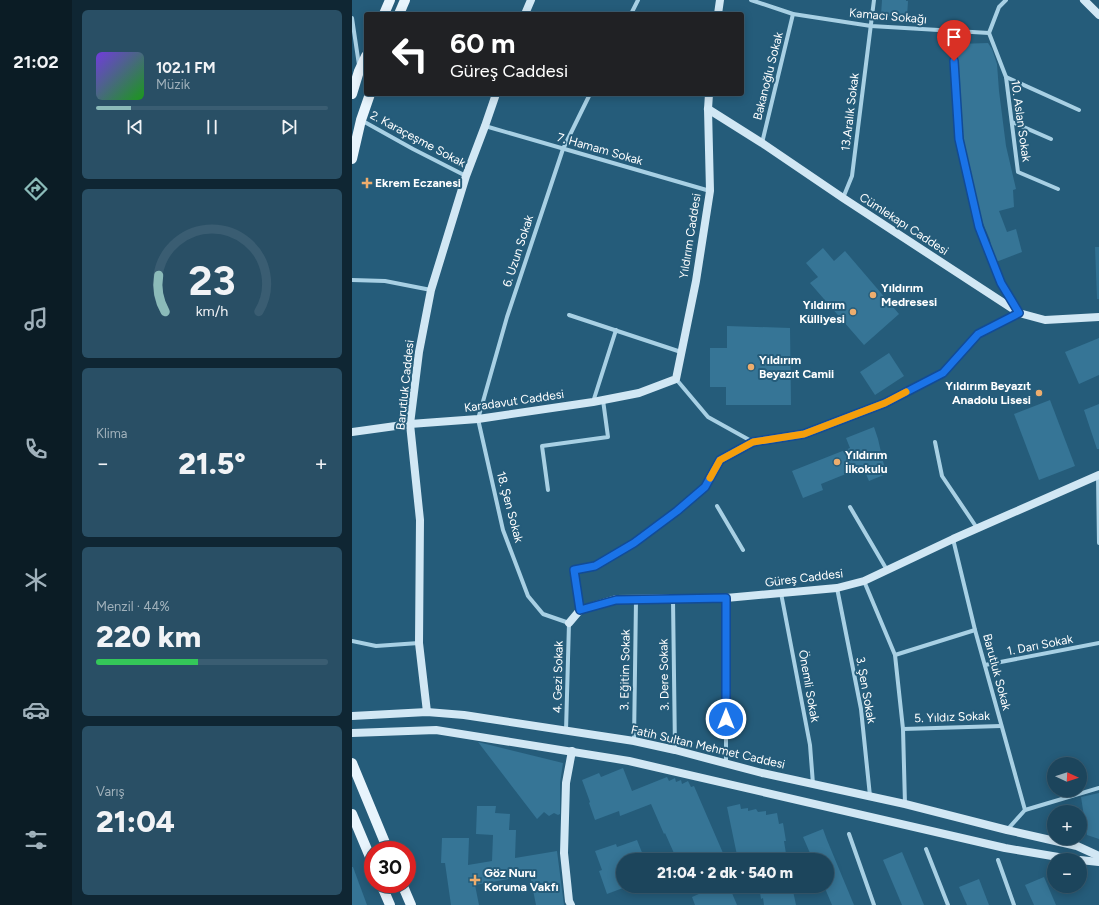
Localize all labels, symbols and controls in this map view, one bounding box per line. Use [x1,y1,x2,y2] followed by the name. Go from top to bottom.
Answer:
[849,6,927,26] street label: Kamacı Sokağı
[937,20,971,61] pin
[450,26,515,60] text: 60 m
[943,26,965,48] icon: arrive
[384,28,436,80] icon: left
[750,30,786,121] street label: Bakanoğlu Sokak
[13,51,59,73] text: 21:02
[156,59,216,77] text: 102.1 FM
[450,60,568,82] text: Güreş Caddesi
[838,72,862,152] street label: 13.Aralık Sokak
[156,77,190,92] text: Müzik
[1008,79,1034,163] street label: 10. Aslan Sokak
[368,108,468,170] street label: 2. Karaçeşme Sokak
[124,116,146,138] icon: previous
[201,116,223,138] icon: pause
[278,116,300,138] icon: next
[556,130,645,168] street label: 7. Hamam Sokak
[22,175,50,203] icon: directions
[375,176,461,190] place label: Ekrem Eczanesi
[362,178,372,188] marker: Ekrem Eczanesi
[857,190,951,258] street label: Cümlekapı Caddesi
[676,192,704,280] street label: Yıldırım Caddesi
[500,213,536,289] street label: 6. Uzun Sokak
[188,254,236,304] text: 23
[881,281,937,309] place label: Yıldırım Medresesi
[868,290,878,300] marker: Yıldırım Medresesi
[799,298,845,326] place label: Yıldırım Külliyesi
[196,301,228,319] text: km/h
[22,305,50,333] icon: music
[848,307,858,317] marker: Yıldırım Külliyesi
[393,339,417,431] street label: Barutluk Caddesi
[759,353,834,381] place label: Yıldırım Beyazıt Camii
[746,362,756,372] marker: Yıldırım Beyazıt Camii
[945,379,1031,407] place label: Yıldırım Beyazıt Anadolu Lisesi
[463,387,565,415] street label: Karadavut Caddesi
[1034,388,1044,398] marker: Yıldırım Beyazıt Anadolu Lisesi
[96,426,128,441] text: Klima
[22,435,50,463] icon: phone
[178,445,246,482] text: 21.5°
[845,448,888,476] place label: Yıldırım İlkokulu
[96,450,110,477] text: −
[314,450,328,477] text: +
[832,457,842,467] marker: Yıldırım İlkokulu
[494,470,526,544] street label: 18. Şen Sokak
[22,566,50,594] icon: climate
[764,566,844,590] street label: Güreş Caddesi
[96,599,170,614] text: Menzil · 44%
[96,618,201,655] text: 220 km
[617,629,633,711] street label: 3. Eğitim Sokak
[980,632,1014,712] street label: Barutluk Sokak
[1006,632,1074,658] street label: 1. Darı Sokak
[656,639,672,711] street label: 3. Dere Sokak
[550,641,566,713] street label: 4. Gezi Sokak
[796,649,822,723] street label: Önemli Sokak
[853,656,879,725] street label: 3. Şen Sokak
[22,696,50,724] icon: car
[705,698,747,740] position arrow
[914,709,990,725] street label: 5. Yıldız Sokak
[629,722,787,772] street label: Fatih Sultan Mehmet Caddesi
[1047,757,1087,797] north arrow
[1047,757,1087,893] map controls
[96,784,125,799] text: Varış
[96,803,175,840] text: 21:04
[1047,805,1087,845] button: +
[22,826,50,854] icon: filters
[364,841,416,893] speed limit sign: 30
[1047,853,1087,893] button: −
[657,864,793,882] text: 21:04 · 2 dk · 540 m
[484,866,559,894] place label: Göz Nuru Koruma Vakfı
[469,874,481,886] marker: Göz Nuru Koruma Vakfı

